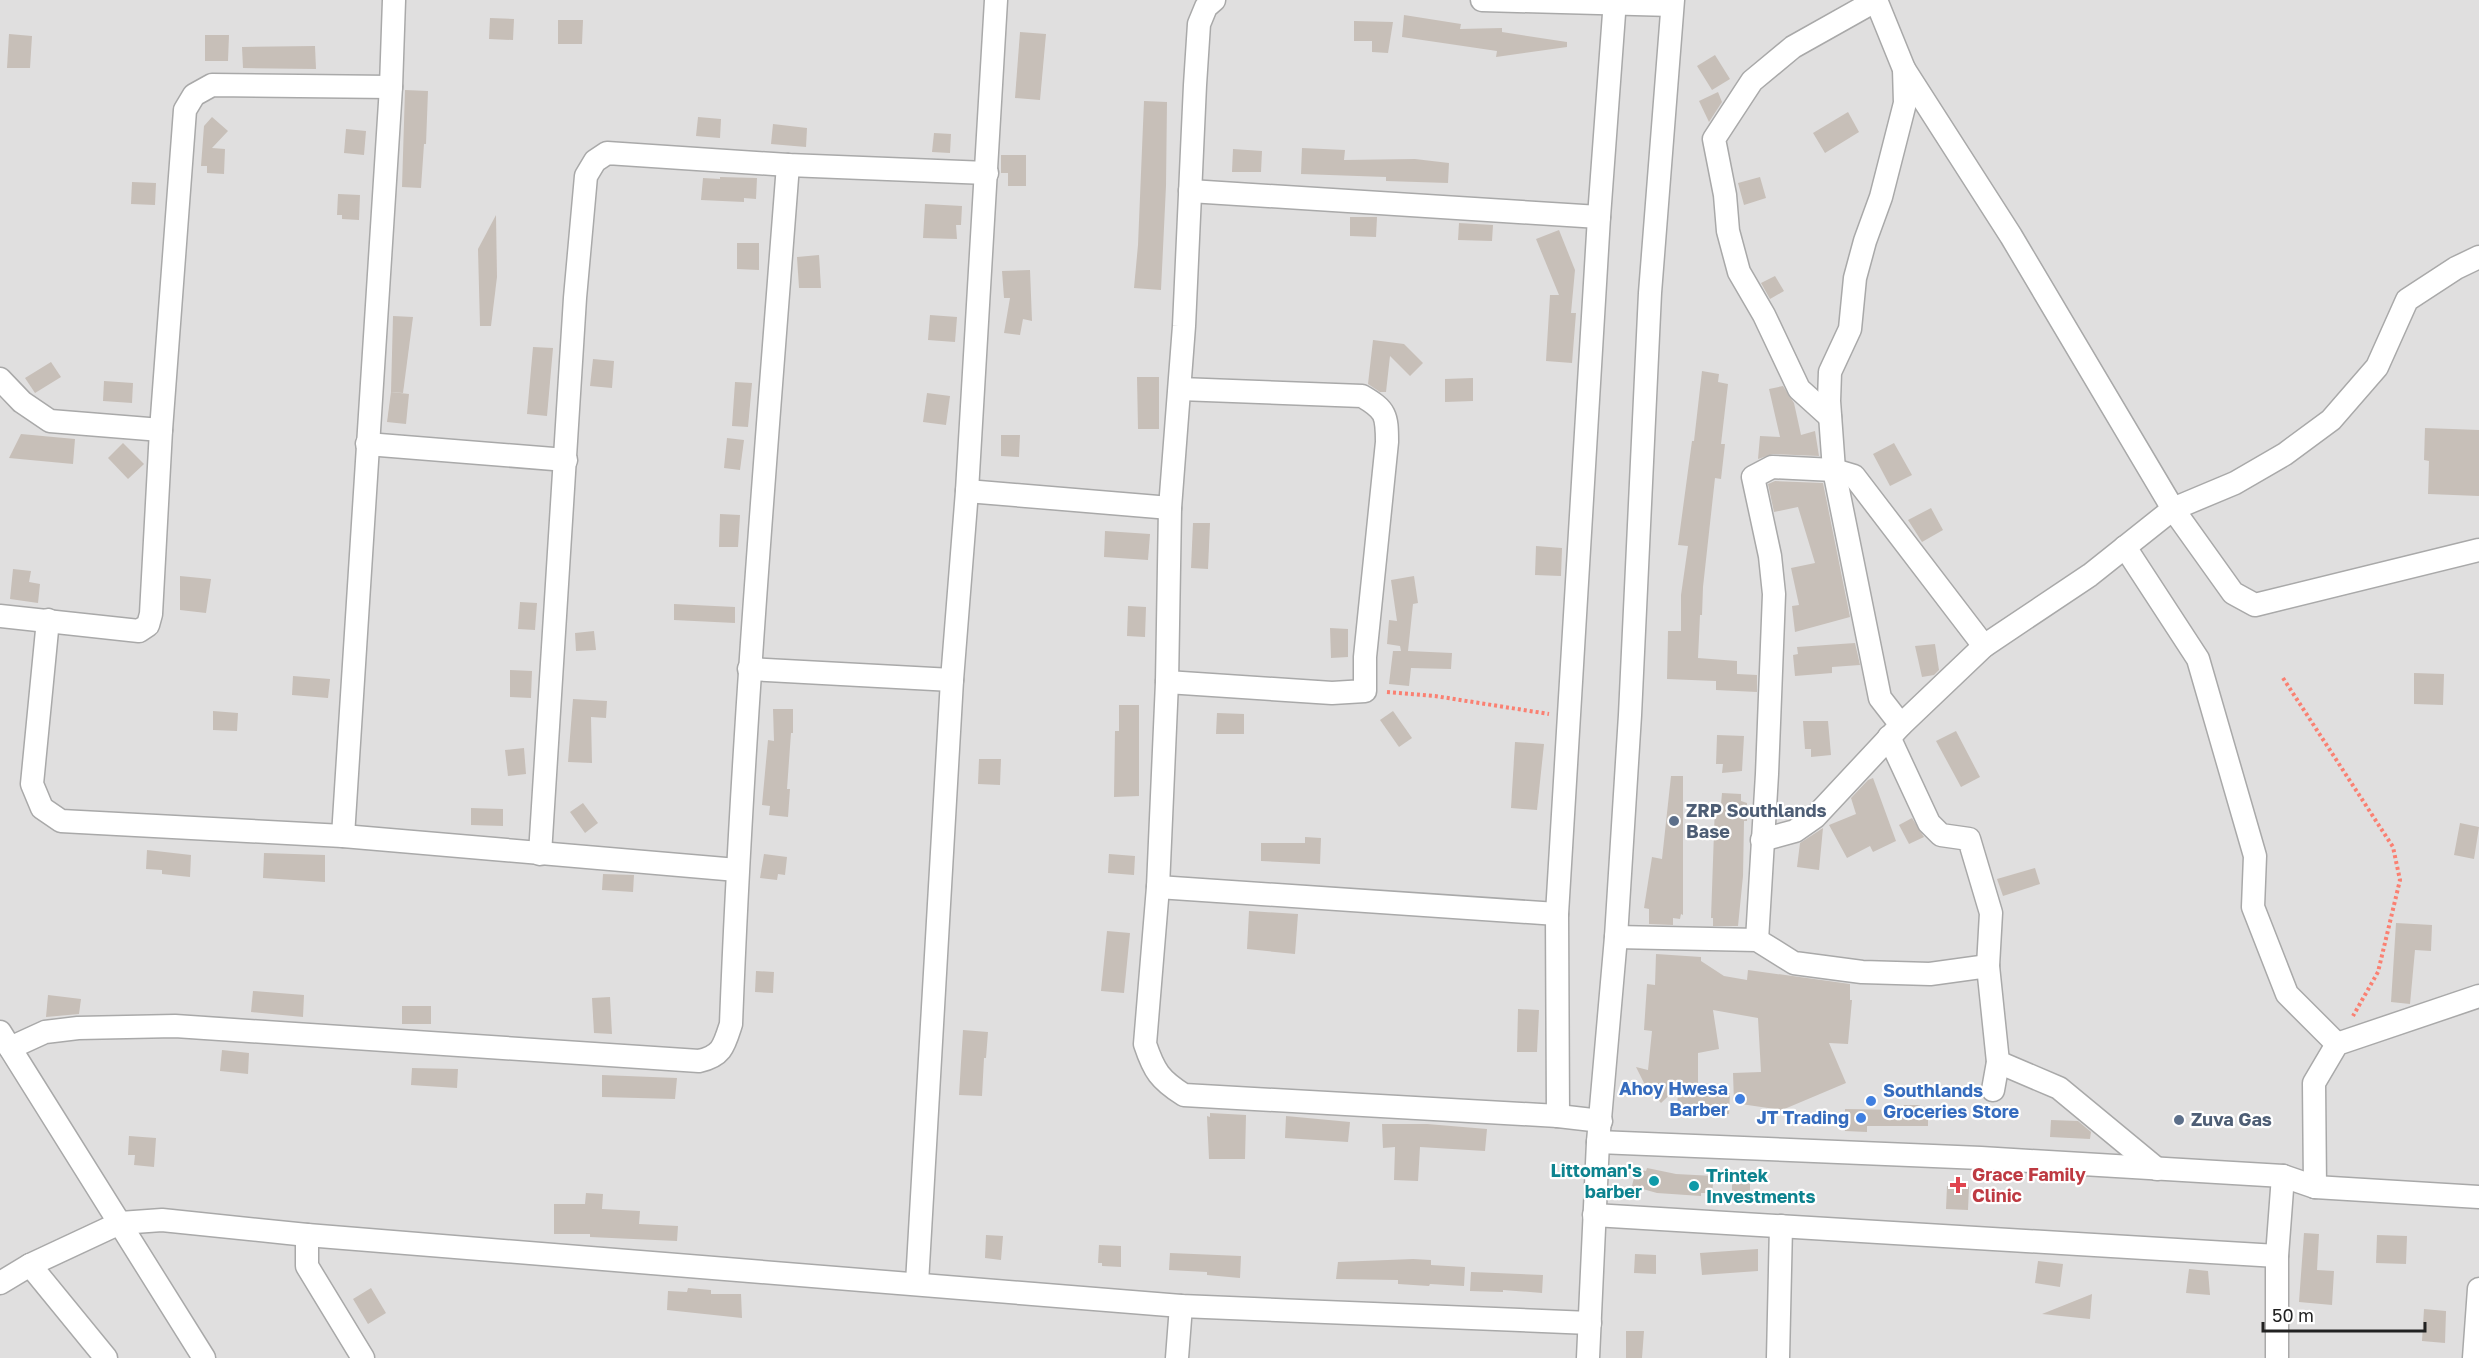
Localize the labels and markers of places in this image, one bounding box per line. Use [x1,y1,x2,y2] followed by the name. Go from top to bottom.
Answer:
[1686,799,1827,842] place label: ZRP Southlands Base
[1667,814,1681,828] marker: ZRP Southlands Base
[1619,1077,1728,1120] place label: Ahoy Hwesa Barber
[1883,1079,2020,1122] place label: Southlands Groceries Store
[1733,1092,1747,1106] marker: Ahoy Hwesa Barber
[1864,1094,1878,1108] marker: Southlands Groceries Store
[1756,1106,1849,1128] place label: JT Trading
[2191,1108,2272,1130] place label: Zuva Gas
[1854,1111,1868,1125] marker: JT Trading
[2172,1113,2186,1127] marker: Zuva Gas
[1550,1159,1642,1202] place label: Littoman's barber
[1972,1163,2086,1206] place label: Grace Family Clinic
[1706,1164,1816,1207] place label: Trintek Investments
[1647,1174,1661,1188] marker: Littoman's barber
[1949,1176,1967,1194] marker: Grace Family Clinic
[1687,1179,1701,1193] marker: Trintek Investments

